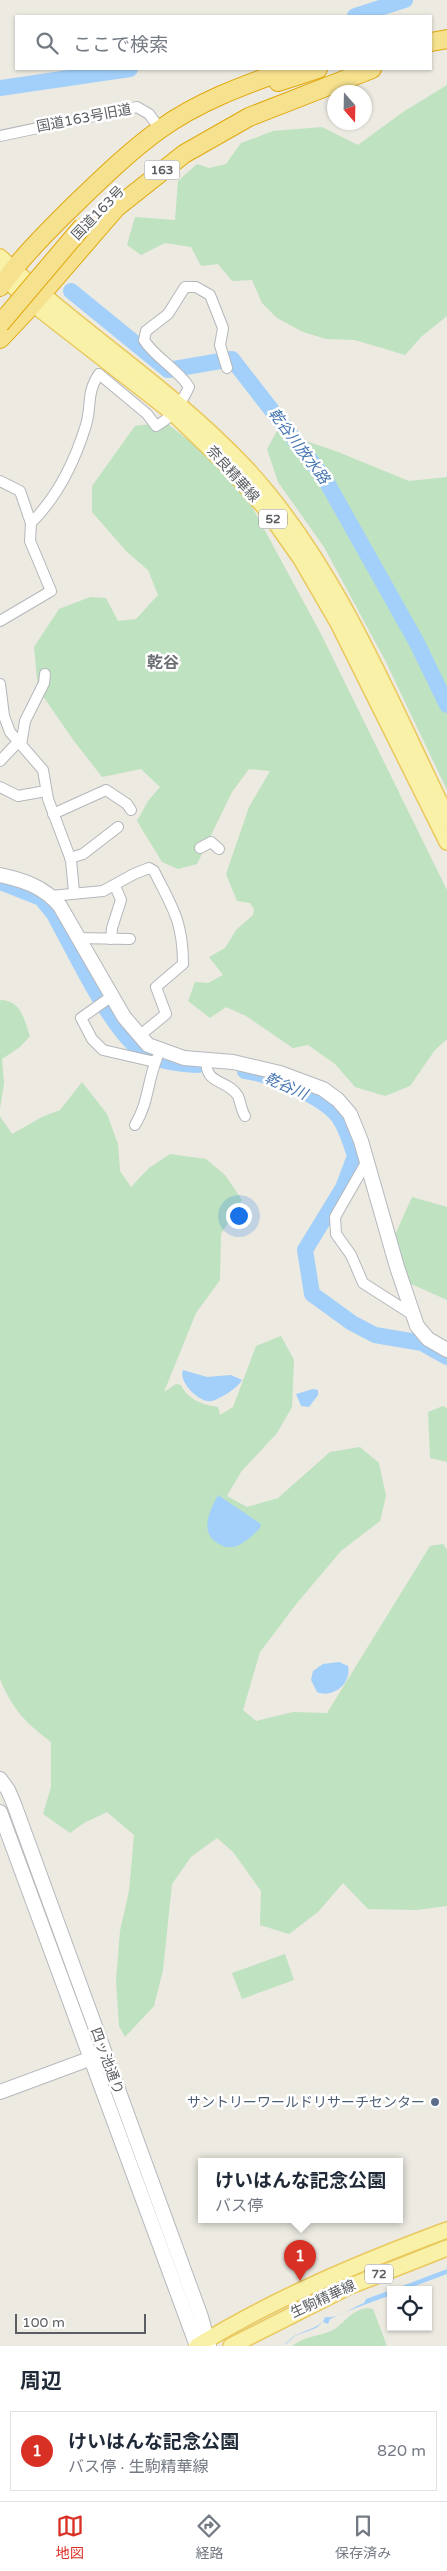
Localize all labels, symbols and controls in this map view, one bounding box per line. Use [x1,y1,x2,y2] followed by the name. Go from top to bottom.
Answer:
[15,15,432,70] search box
[33,29,61,57] icon: search
[73,34,168,56] text: ここで検索
[327,85,372,130] north arrow
[35,100,133,136] street label: 国道163号旧道
[144,160,180,180] road number: 163
[68,182,128,244] street label: 国道163号
[265,405,334,489] water label: 乾谷川放水路
[203,442,263,506] street label: 奈良精華線
[259,509,287,528] road number: 52
[147,653,179,673] district label: 乾谷
[262,1069,312,1104] water label: 乾谷川
[226,1203,252,1229] your location
[87,2025,127,2097] street label: 四ッ池通り
[187,2094,425,2111] place label: サントリーワールドリサーチセンター
[429,2096,441,2108] marker: サントリーワールドリサーチセンター
[198,2158,403,2223] popup
[215,2170,386,2192] text: けいはんな記念公園
[215,2196,263,2216] text: バス停
[284,2240,316,2281] pin: 1
[365,2264,393,2284] road number: 72
[288,2277,358,2321] street label: 生駒精華線
[387,2286,432,2331] map controls
[387,2286,432,2331] button: locate
[15,2311,146,2334] scale bar
[22,2314,65,2331] text: 100 m
[20,2369,62,2394] text: 周辺
[68,2431,239,2453] text: けいはんな記念公園
[32,2441,42,2461] text: 1
[377,2441,426,2461] text: 820 m
[68,2457,208,2477] text: バス停 · 生駒精華線
[56,2512,84,2562] tab: 地図
[195,2512,223,2562] tab: 経路
[335,2512,391,2562] tab: 保存済み

